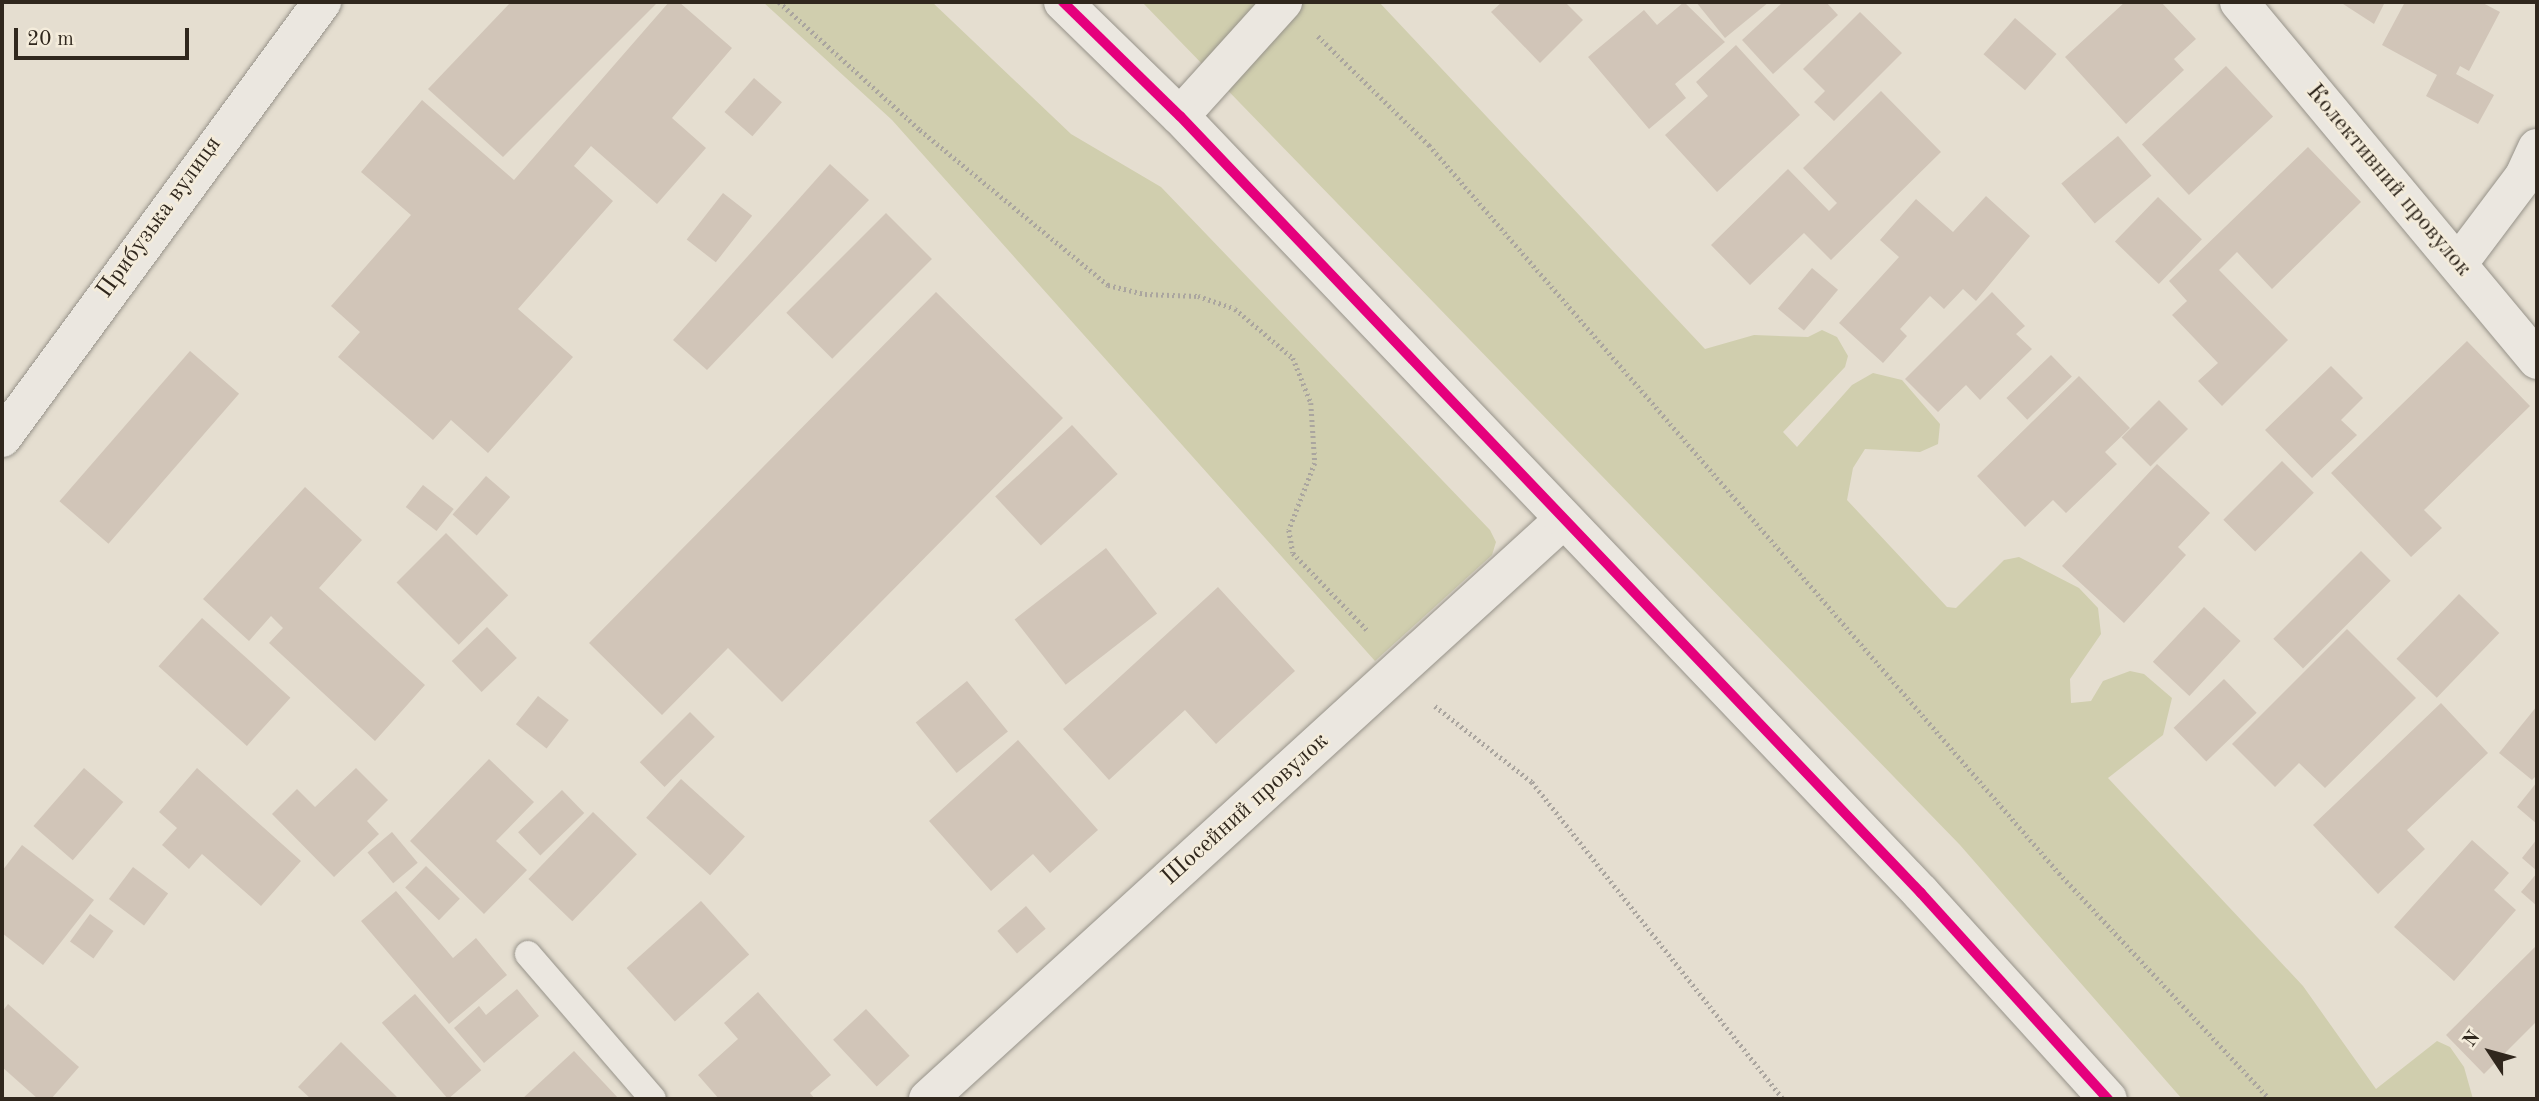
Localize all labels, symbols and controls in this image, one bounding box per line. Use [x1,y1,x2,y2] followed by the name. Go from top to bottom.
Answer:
[18,14,192,58] scale bar
[27,29,74,50] text: 20 m
[2299,79,2477,283] street label: Колективний провулок
[92,131,228,305] street label: Прибузька вулиця
[1157,727,1335,893] street label: Шосейний провулок
[2455,1017,2525,1087] north arrow
[2461,1028,2485,1051] text: N

